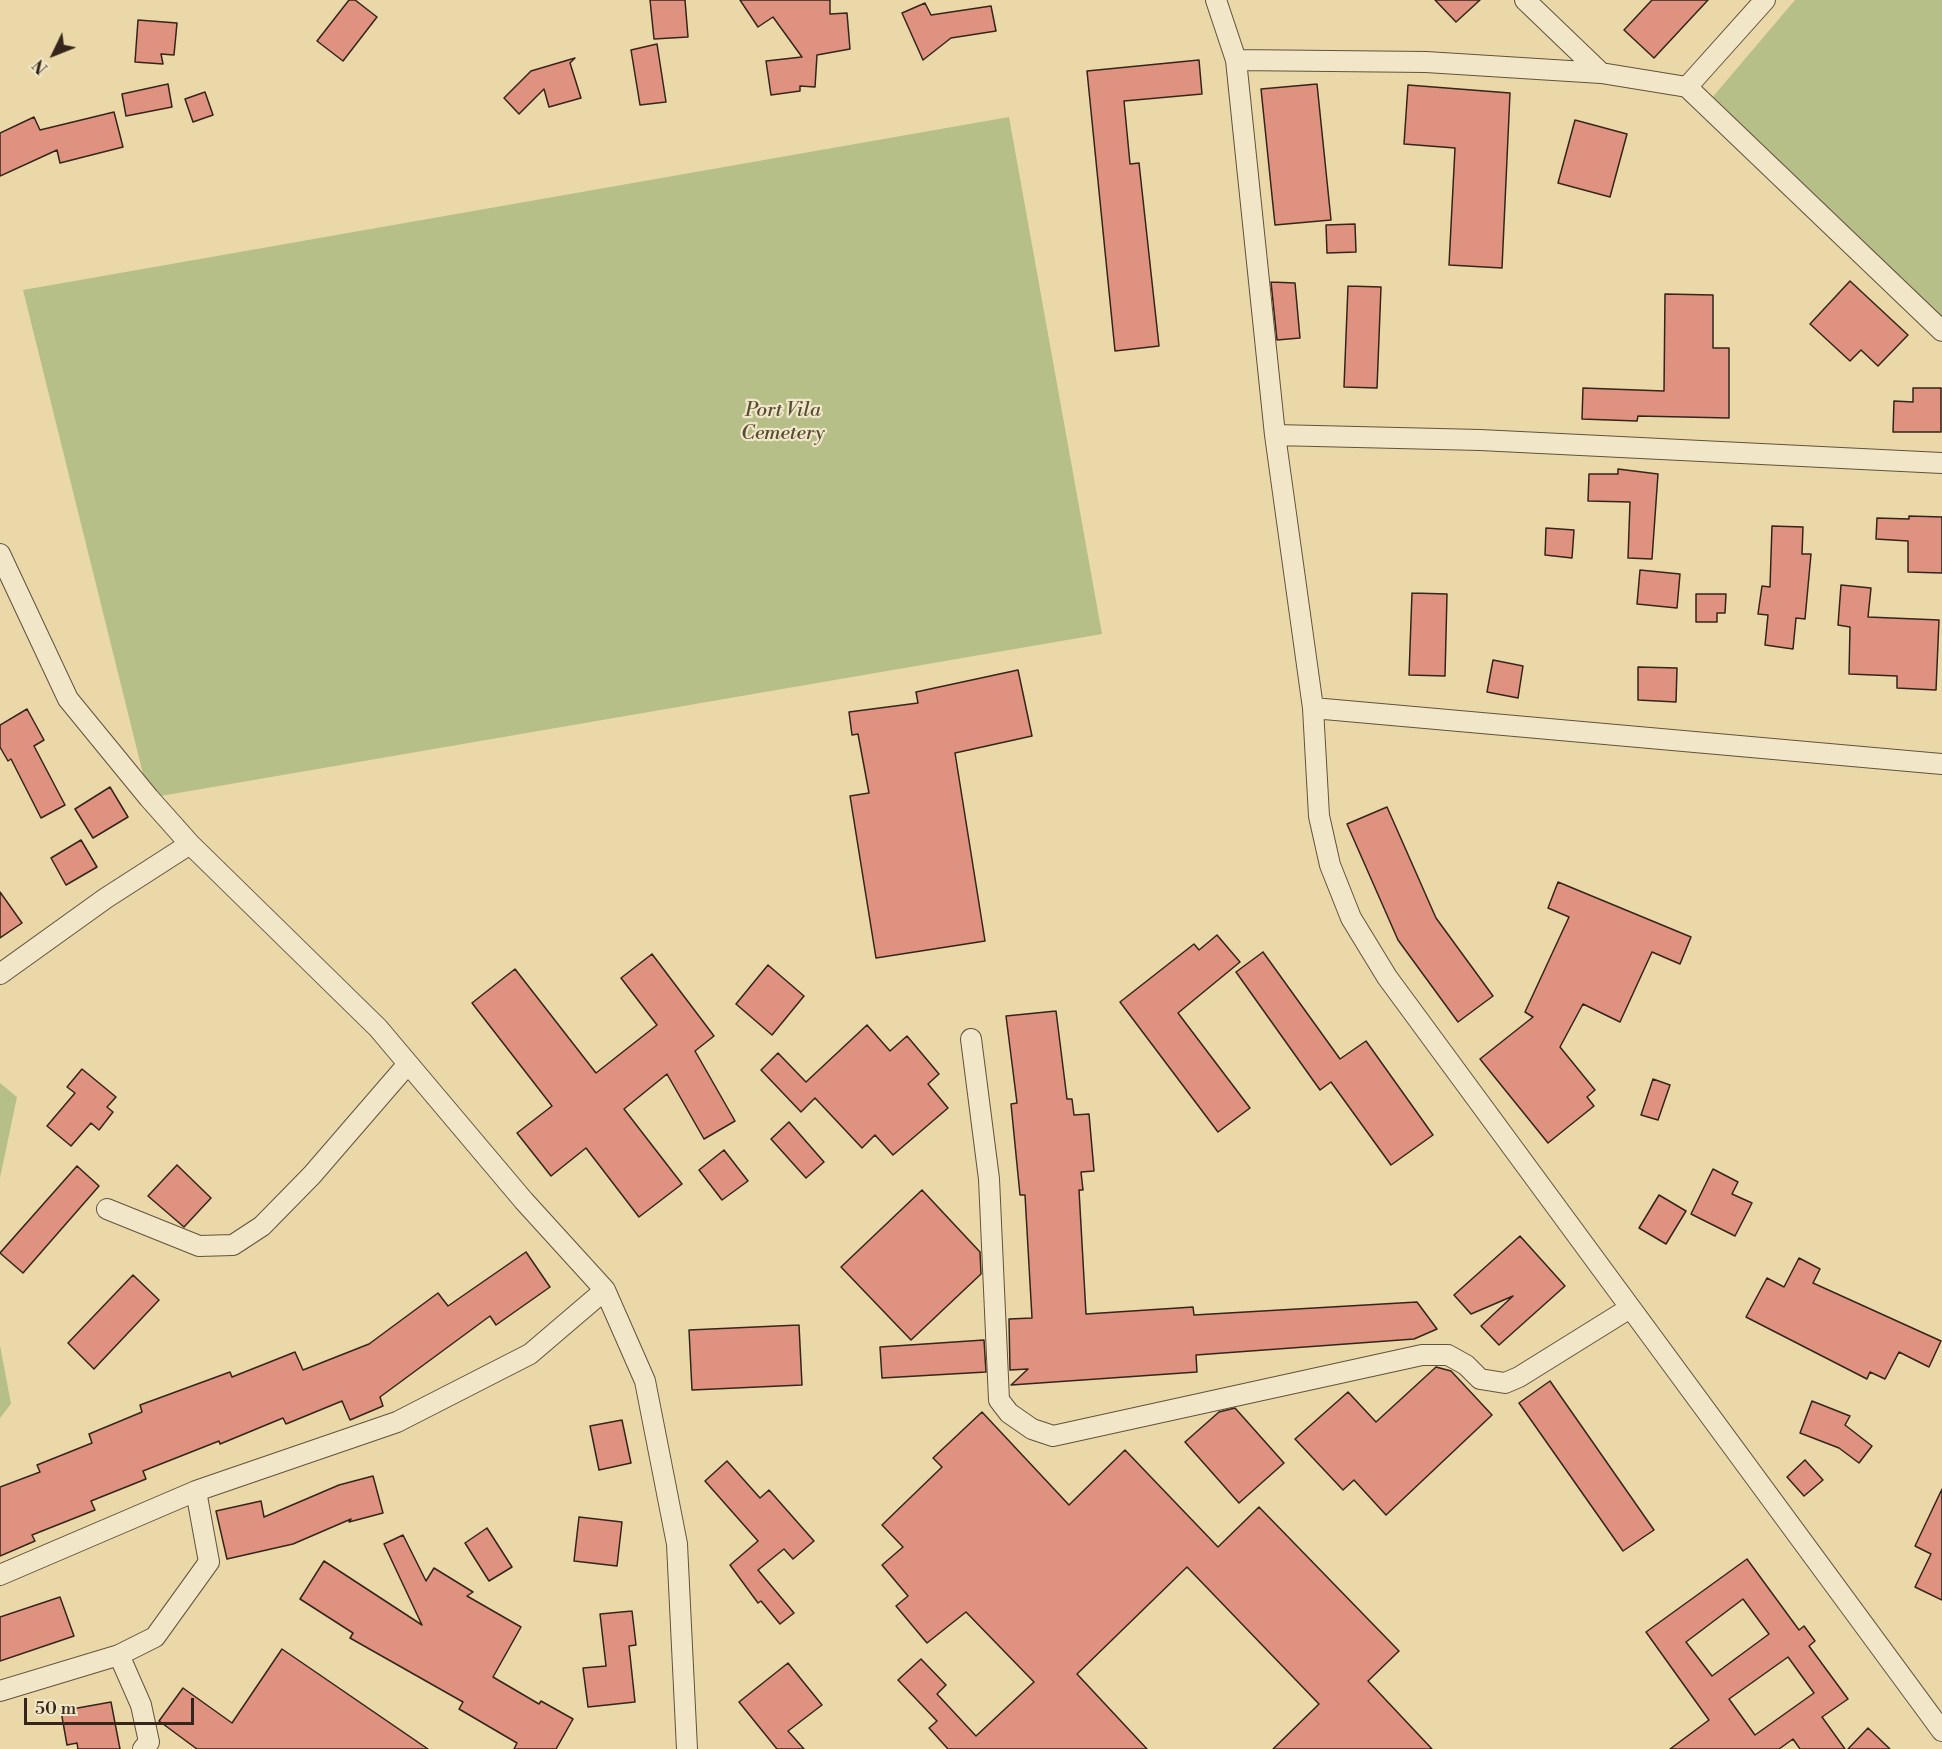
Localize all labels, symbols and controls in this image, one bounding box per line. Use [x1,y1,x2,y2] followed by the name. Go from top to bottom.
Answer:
[24,24,84,84] north arrow
[29,55,52,78] text: N
[741,399,825,446] park label: Port Vila Cemetery
[27,1686,196,1724] scale bar
[35,1697,76,1720] text: 50 m

